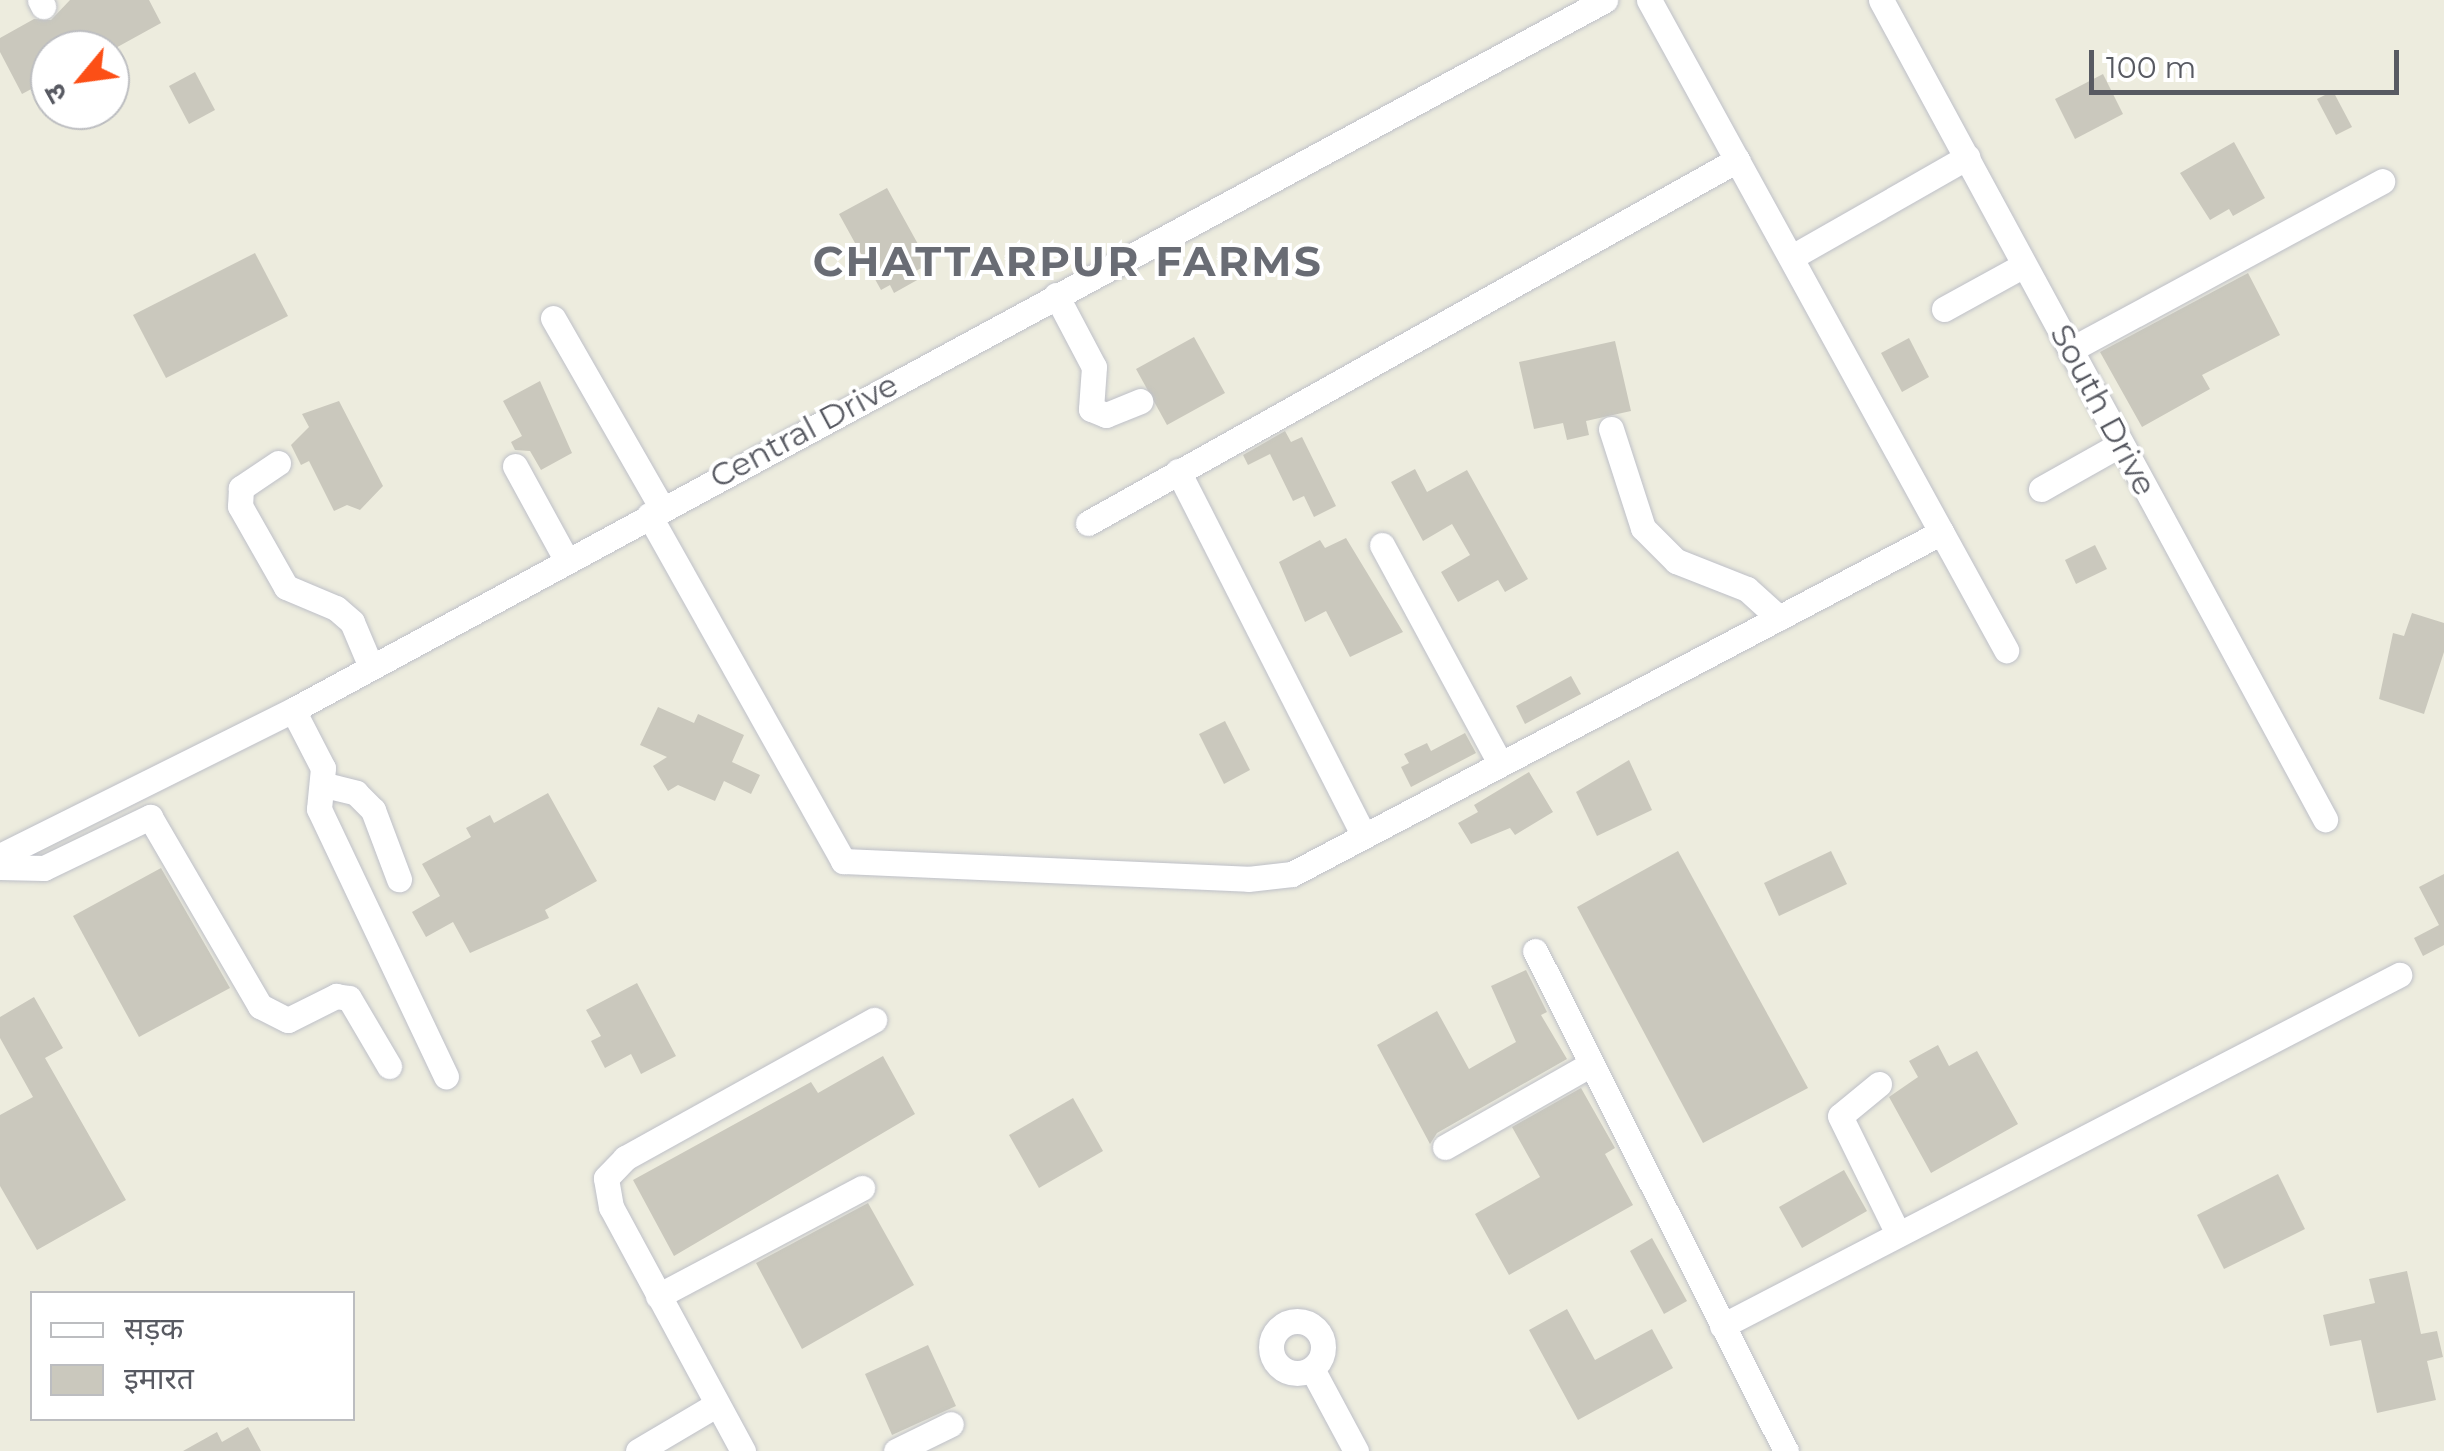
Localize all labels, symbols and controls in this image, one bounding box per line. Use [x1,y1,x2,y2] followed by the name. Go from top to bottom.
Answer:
[30,30,130,130] north arrow
[2094,30,2404,92] scale bar
[2106,49,2196,86] text: 100 m
[37,78,74,109] text: उ
[813,236,1323,286] district label: CHATTARPUR FARMS
[2042,318,2164,502] street label: South Drive
[704,365,904,497] street label: Central Drive
[30,1291,355,1421] legend
[124,1310,183,1347] text: सड़क
[124,1360,194,1397] text: इमारत

